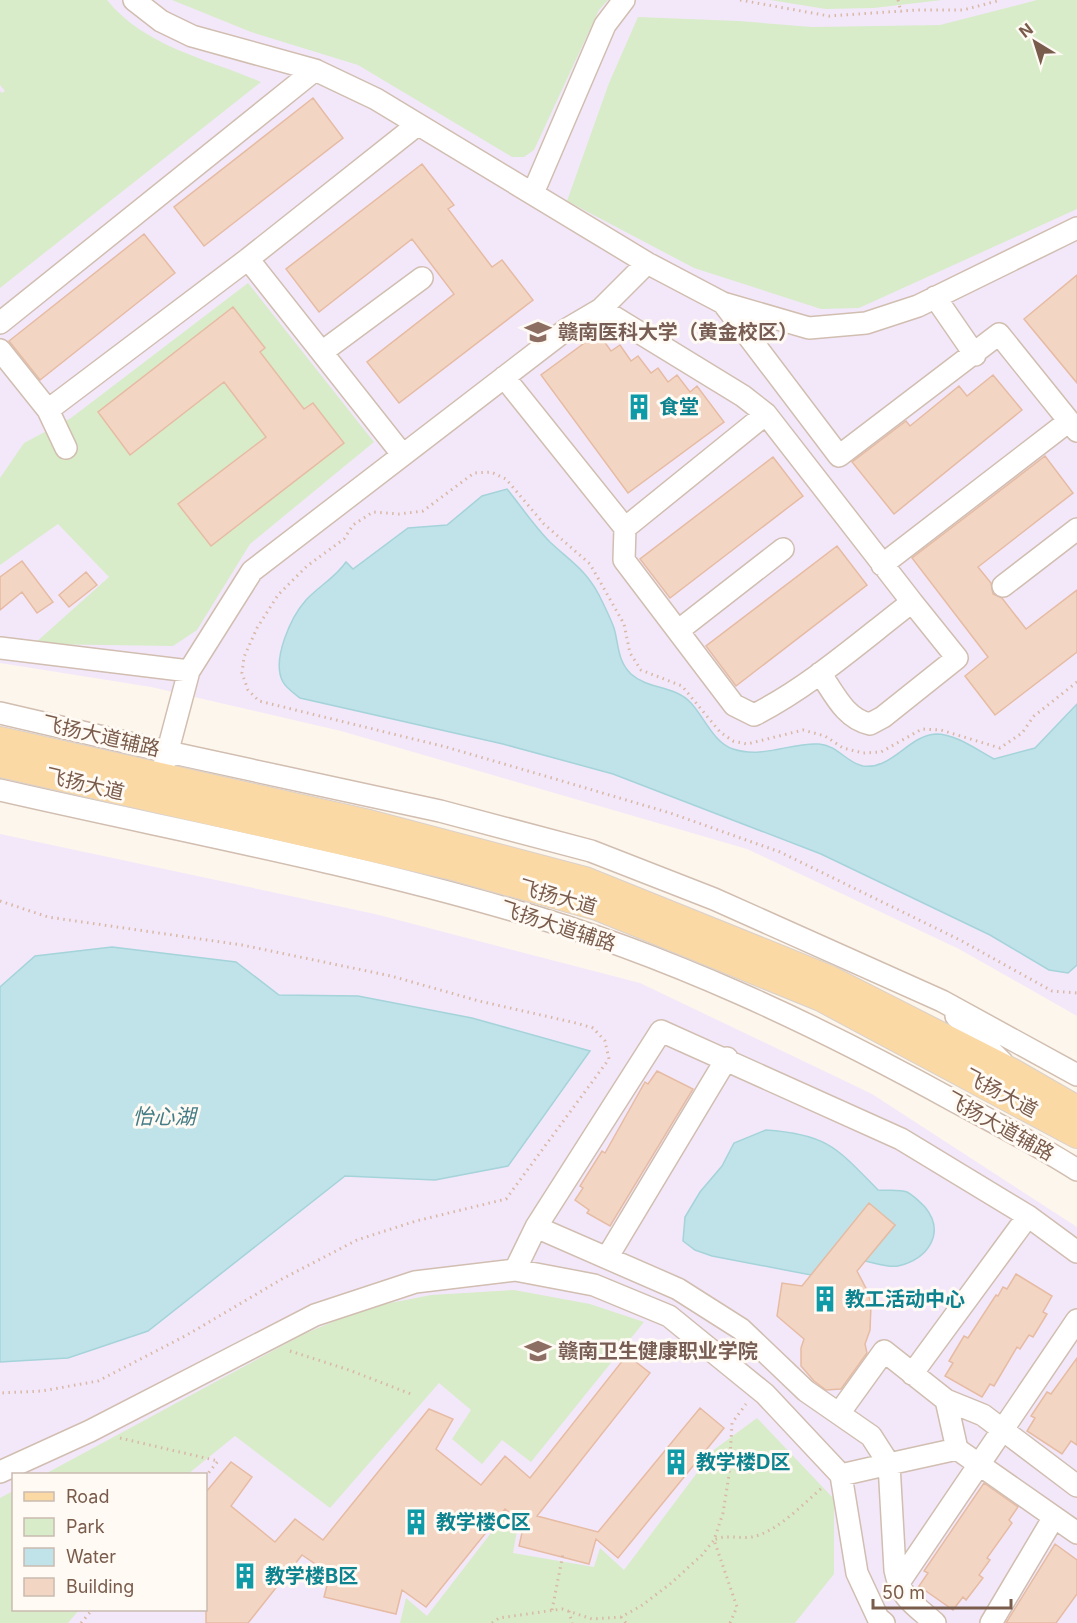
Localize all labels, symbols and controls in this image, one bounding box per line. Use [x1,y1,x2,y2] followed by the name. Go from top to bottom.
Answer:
[1005,12,1065,72] north arrow
[1015,19,1037,42] text: N
[523,317,553,347] school or university icon: 赣南医科大学（黄金校区）
[558,320,798,344] place label: 赣南医科大学（黄金校区）
[624,392,654,422] building icon: 食堂
[659,395,699,419] place label: 食堂
[40,711,162,761] street label: 飞扬大道辅路
[43,763,127,805] street label: 飞扬大道
[516,874,600,920] street label: 飞扬大道
[497,896,619,956] street label: 飞扬大道辅路
[960,1064,1042,1122] street label: 飞扬大道
[942,1086,1058,1166] street label: 飞扬大道辅路
[133,1104,198,1129] water label: 怡心湖
[810,1284,840,1314] building icon: 教工活动中心
[845,1287,965,1311] place label: 教工活动中心
[523,1336,553,1366] school or university icon: 赣南卫生健康职业学院
[558,1339,758,1363] place label: 赣南卫生健康职业学院
[661,1447,691,1477] building icon: 教学楼D区
[696,1450,790,1474] place label: 教学楼D区
[12,1473,207,1611] legend
[66,1486,109,1507] text: Road
[401,1507,431,1537] building icon: 教学楼C区
[436,1510,531,1534] place label: 教学楼C区
[66,1516,105,1537] text: Park
[66,1546,116,1567] text: Water
[230,1561,260,1591] building icon: 教学楼B区
[265,1564,358,1588] place label: 教学楼B区
[873,1572,1011,1610] scale bar
[66,1576,134,1597] text: Building
[882,1582,925,1603] text: 50 m

